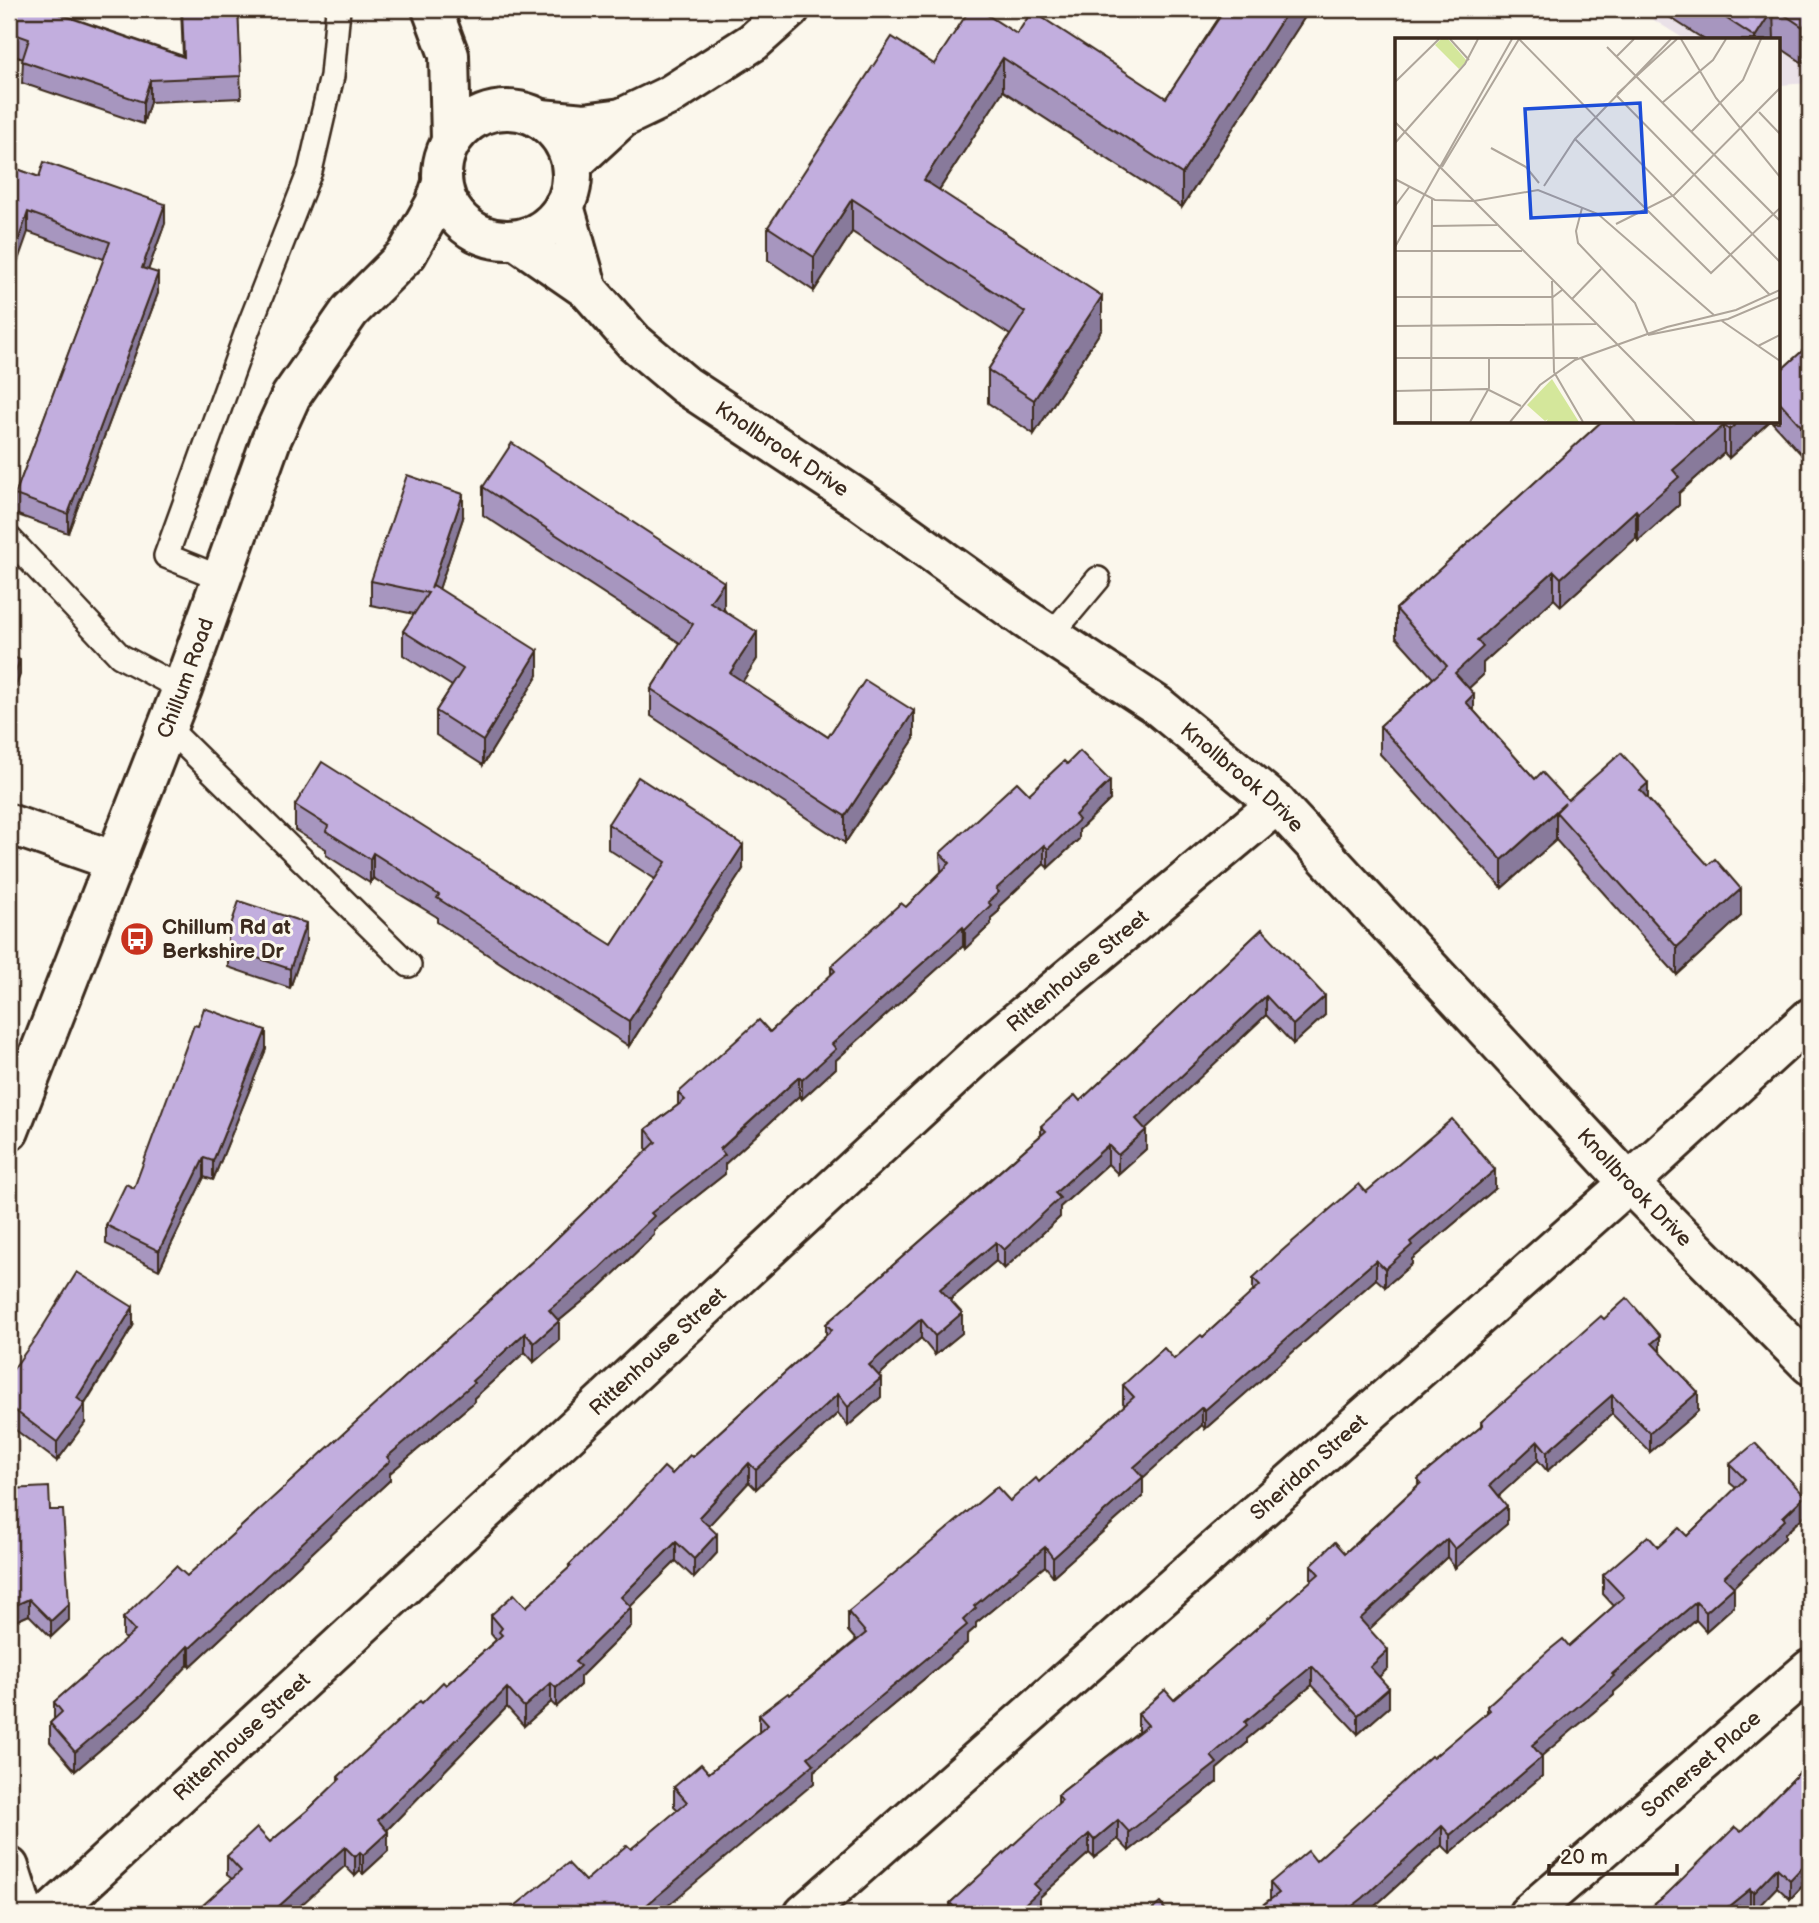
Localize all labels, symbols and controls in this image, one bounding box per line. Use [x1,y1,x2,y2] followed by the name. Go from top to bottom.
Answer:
[1395,38,1780,424] inset map
[710,396,854,502] street label: Knollbrook Drive
[151,615,219,742] street label: Chillum Road
[1176,717,1309,837] street label: Knollbrook Drive
[1002,904,1154,1037] street label: Rittenhouse Street
[162,915,291,964] place label: Chillum Rd at Berkshire Dr
[118,920,156,958] bus stop icon: Chillum Rd at Berkshire Dr
[1572,1123,1697,1252] street label: Knollbrook Drive
[584,1282,731,1421] street label: Rittenhouse Street
[1245,1408,1373,1525] street label: Sheridan Street
[168,1667,315,1806] street label: Rittenhouse Street
[1636,1705,1766,1823] street label: Somerset Place
[1549,1832,1677,1876] scale bar
[1560,1845,1608,1870] text: 20 m

